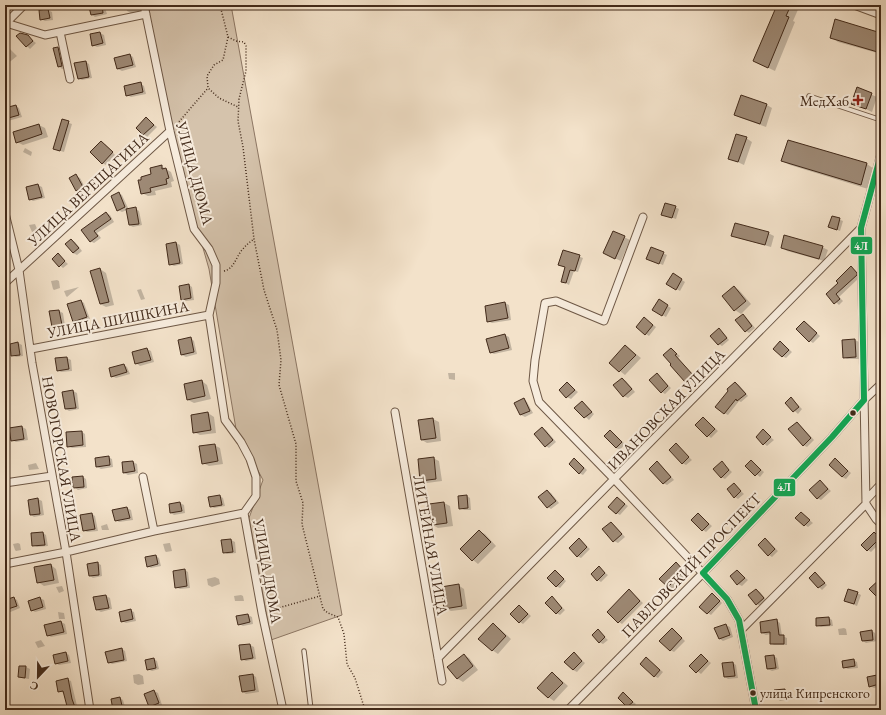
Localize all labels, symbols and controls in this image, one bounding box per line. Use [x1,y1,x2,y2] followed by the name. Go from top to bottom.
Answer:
[800,91,849,110] place label: МедХаб
[852,94,864,106] marker: МедХаб
[172,118,218,227] street label: УЛИЦА ДЮМА
[23,128,153,251] street label: УЛИЦА ВЕРЕЩАГИНА
[850,236,873,255] line badge: 4Л
[854,239,868,253] text: 4Л
[45,296,191,342] street label: УЛИЦА ШИШКИНА
[603,344,729,473] street label: ИВАНОВСКАЯ УЛИЦА
[38,374,86,544] street label: НОВОГОРСКАЯ УЛИЦА
[848,408,858,418] unlabelled marker
[409,473,453,617] street label: ЛИТЕЙНАЯ УЛИЦА
[773,478,796,497] line badge: 4Л
[777,480,791,494] text: 4Л
[617,488,766,641] street label: ПАВЛОВСКИЙ ПРОСПЕКТ
[249,516,287,626] street label: УЛИЦА ДЮМА
[18,657,58,697] north arrow
[28,678,40,694] text: С
[760,684,870,702] place label: улица Кипренского
[748,688,758,698] marker: улица Кипренского

